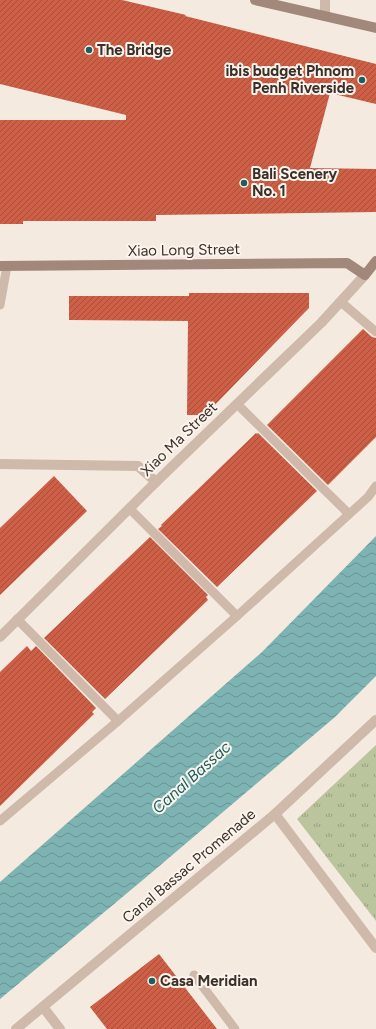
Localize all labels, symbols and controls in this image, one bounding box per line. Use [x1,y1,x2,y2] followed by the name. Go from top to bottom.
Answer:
[97,41,172,59] place label: The Bridge
[84,45,94,55] marker: The Bridge
[225,62,355,97] place label: ibis budget Phnom Penh Riverside
[357,75,367,85] marker: ibis budget Phnom Penh Riverside
[252,165,337,200] place label: Bali Scenery No. 1
[239,178,249,188] marker: Bali Scenery No. 1
[128,240,241,260] street label: Xiao Long Street
[137,398,221,480] street label: Xiao Ma Street
[148,737,235,818] water label: Canal Bassac
[119,805,259,927] street label: Canal Bassac Promenade
[160,972,258,990] place label: Casa Meridian
[147,976,157,986] marker: Casa Meridian

